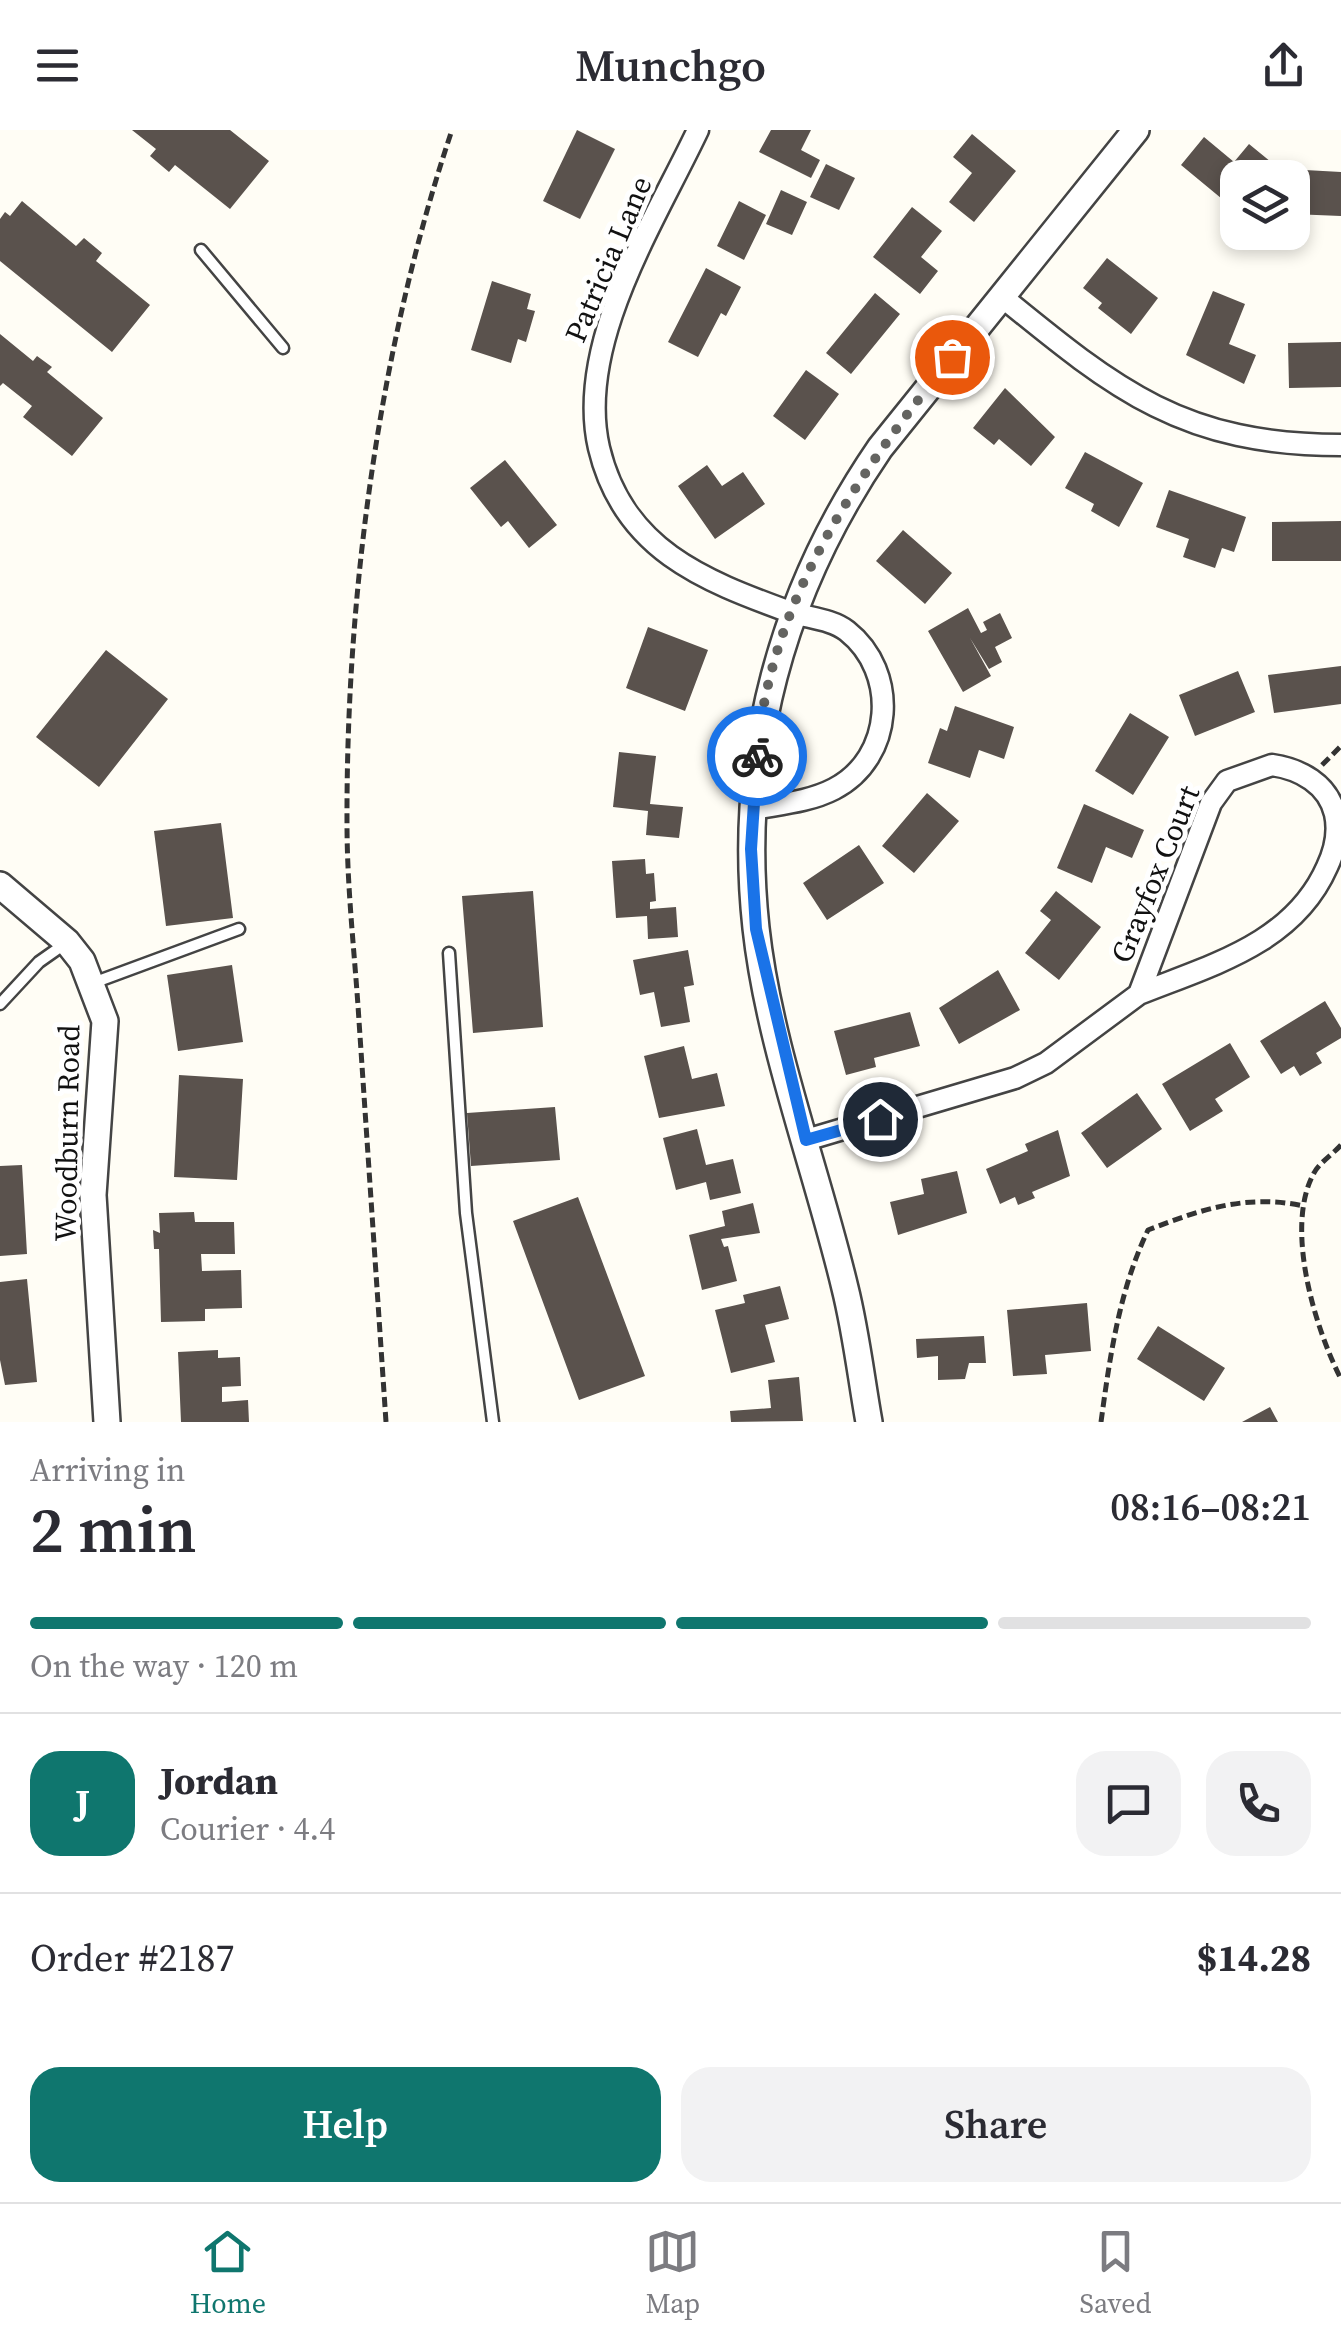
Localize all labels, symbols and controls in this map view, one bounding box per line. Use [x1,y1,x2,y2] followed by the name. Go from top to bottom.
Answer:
[575,34,766,96] text: Munchgo
[30,38,85,93] icon: menu
[1256,38,1311,93] icon: share
[1220,160,1310,250] map controls
[1220,160,1310,250] button: layers
[555,170,661,348] street label: Patricia Lane
[910,315,995,400] pin
[925,330,980,385] icon: bag
[707,706,807,806] courier
[730,729,785,784] icon: bike
[1101,779,1209,969] street label: Grayfox Court
[45,1024,89,1242] street label: Woodburn Road
[838,1077,923,1162] pin
[853,1092,908,1147] icon: home
[30,1448,185,1492] text: Arriving in
[1110,1481,1311,1533] text: 08:16–08:21
[30,1485,197,1574] text: 2 min
[30,1644,298,1688] text: On the way · 120 m
[1076,1751,1181,1856] button: chat
[1206,1751,1311,1856] button: phone
[160,1755,278,1807] text: Jordan
[75,1777,90,1829] text: J
[160,1807,335,1851] text: Courier · 4.4
[30,1932,234,1984] text: Order #2187
[1197,1932,1311,1984] text: $14.28
[30,2067,661,2182] button: Help
[681,2067,1311,2182] button: Share
[190,2224,266,2322] tab: Home
[645,2224,700,2322] tab: Map
[1080,2224,1151,2322] tab: Saved

